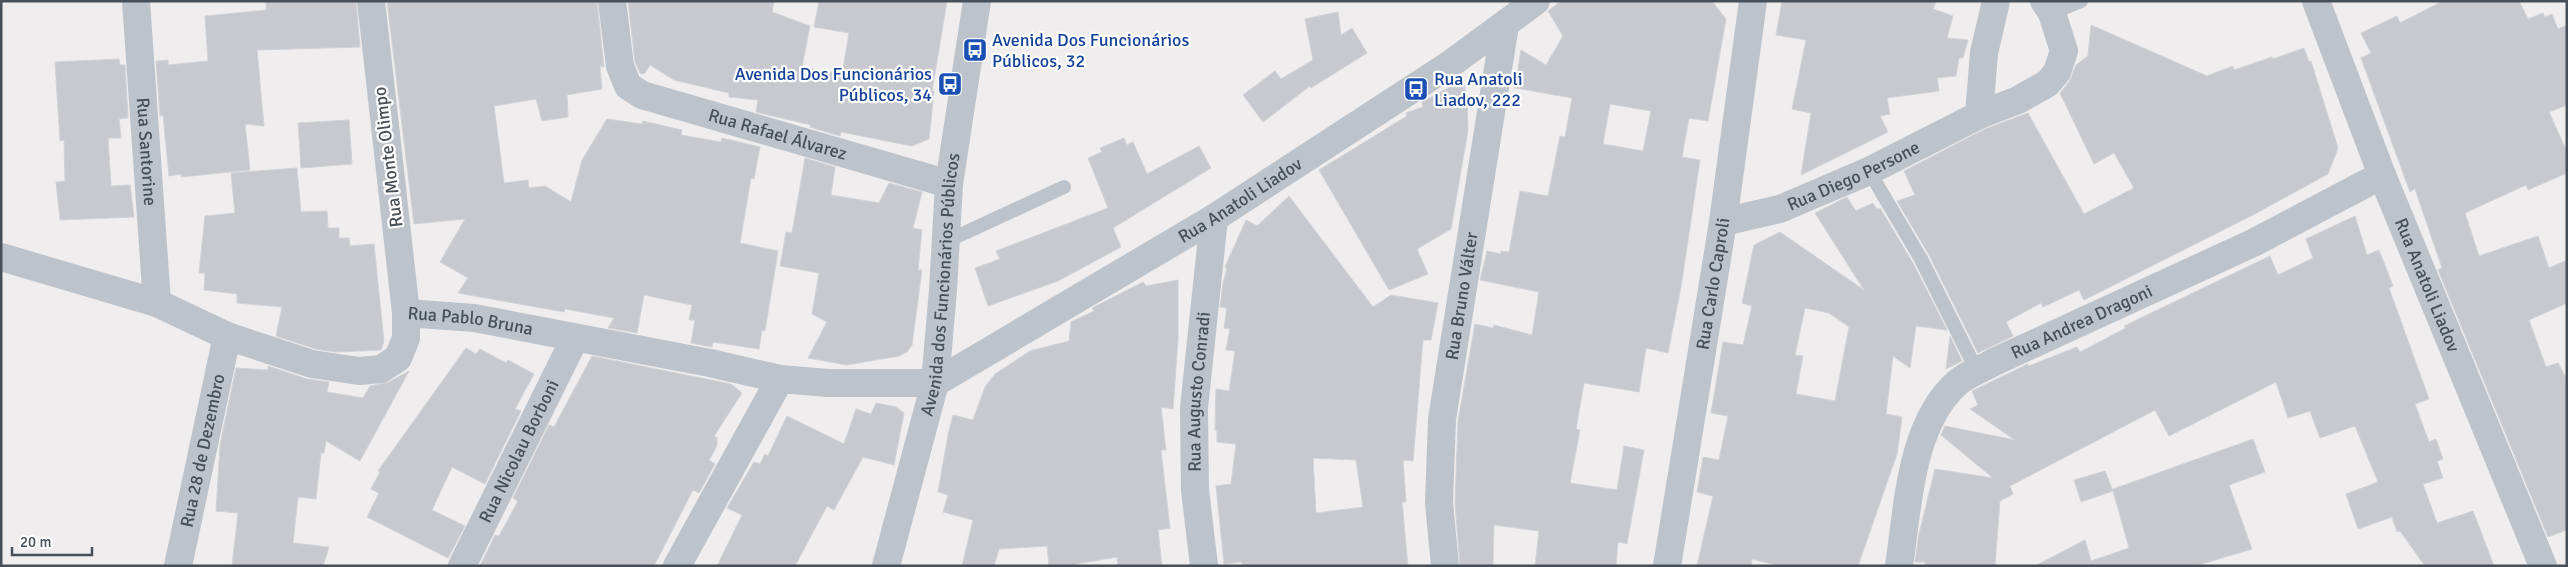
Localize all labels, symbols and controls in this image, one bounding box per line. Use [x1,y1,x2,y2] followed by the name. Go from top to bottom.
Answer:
[992,29,1189,72] place label: Avenida Dos Funcionários Públicos, 32
[962,37,988,63] bus stop icon: Avenida Dos Funcionários Públicos, 32
[735,63,932,106] place label: Avenida Dos Funcionários Públicos, 34
[1434,68,1523,111] place label: Rua Anatoli Liadov, 222
[937,71,963,97] bus stop icon: Avenida Dos Funcionários Públicos, 34
[1403,76,1429,102] bus stop icon: Rua Anatoli Liadov, 222
[368,86,408,228] street label: Rua Monte Olimpo
[132,97,161,207] street label: Rua Santorine
[706,104,850,165] street label: Rua Rafael Álvarez
[1784,136,1923,216] street label: Rua Diego Persone
[916,151,965,418] street label: Avenida dos Funcionários Públicos
[1174,152,1307,248] street label: Rua Anatoli Liadov
[2390,215,2465,356] street label: Rua Anatoli Liadov
[1691,216,1734,351] street label: Rua Carlo Caproli
[1441,230,1483,361] street label: Rua Bruno Válter
[2007,280,2156,364] street label: Rua Andrea Dragoni
[407,302,535,340] street label: Rua Pablo Bruna
[1183,311,1215,472] street label: Rua Augusto Conradi
[176,372,230,529] street label: Rua 28 de Dezembro
[474,376,564,527] street label: Rua Nicolau Borboni
[12,524,92,556] scale bar
[20,533,51,551] text: 20 m

